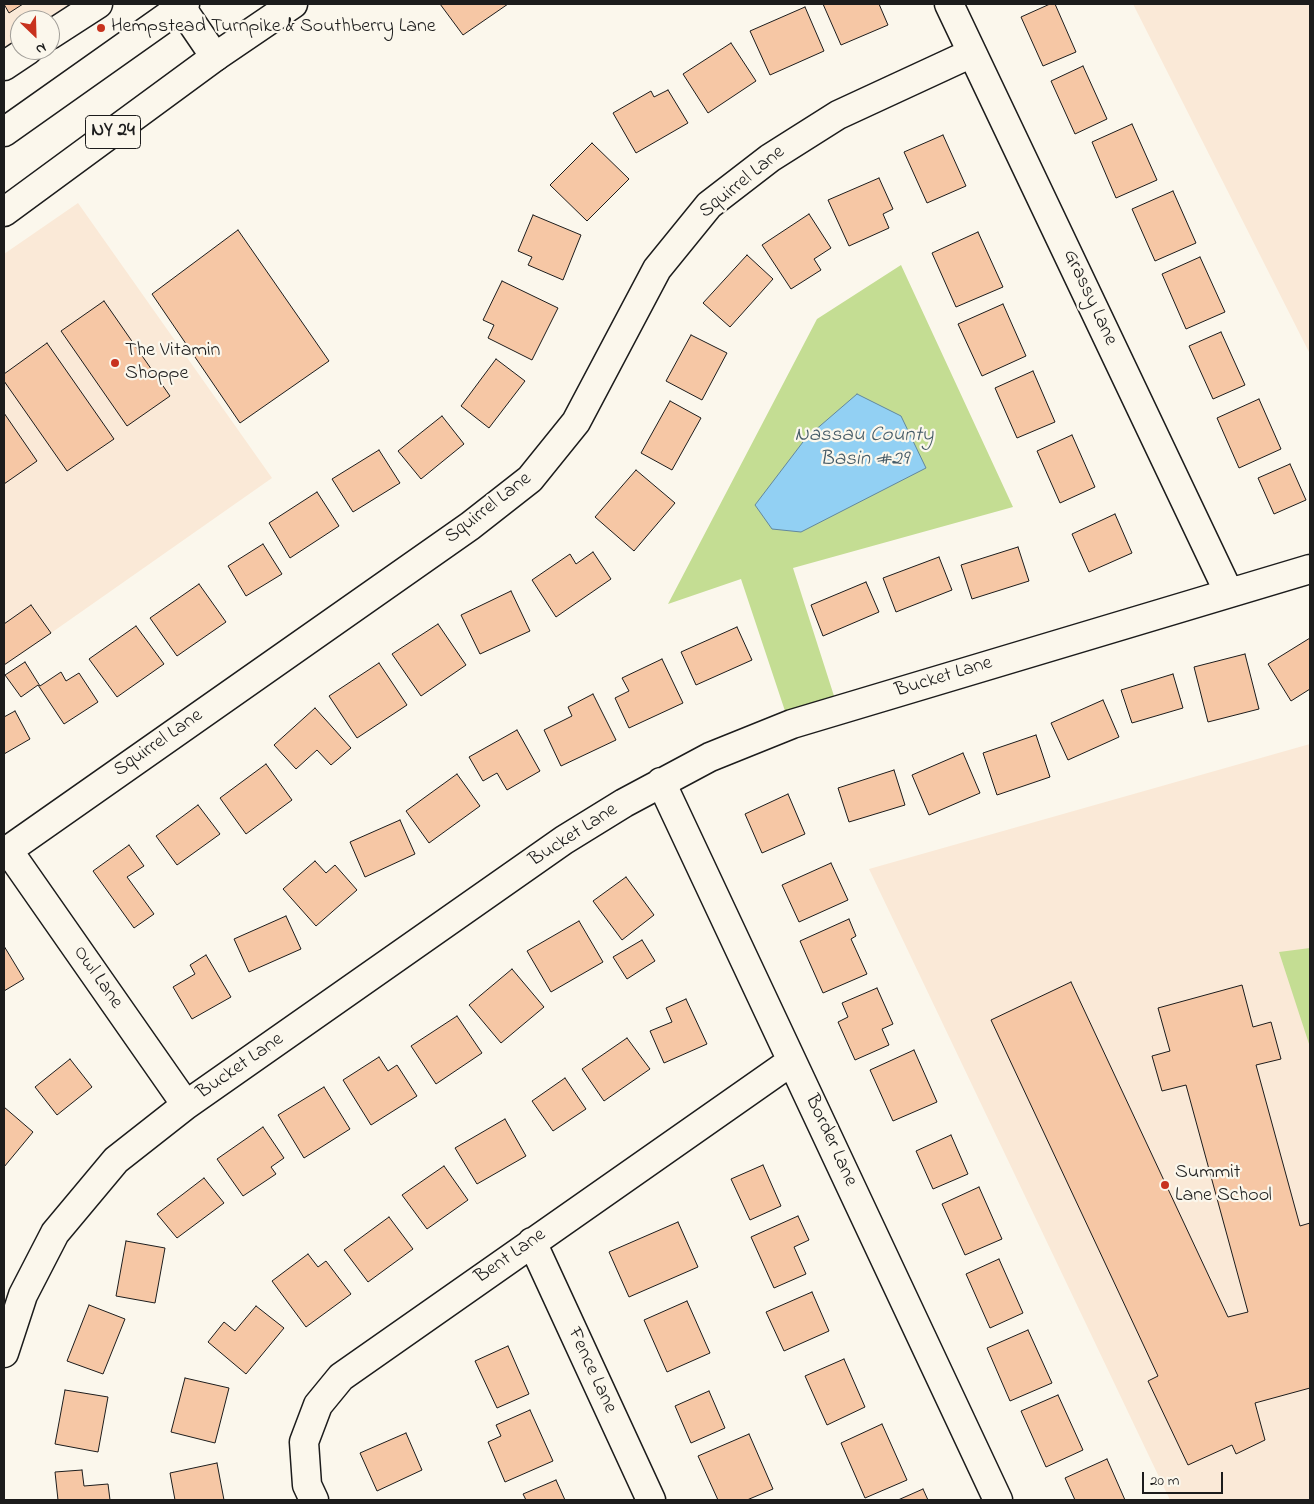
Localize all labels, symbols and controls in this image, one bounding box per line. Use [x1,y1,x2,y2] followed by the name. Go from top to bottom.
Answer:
[10,10,60,60] north arrow
[111,16,436,40] place label: Hempstead Turnpike & Southberry Lane
[95,22,107,34] marker: Hempstead Turnpike & Southberry Lane
[32,37,49,60] text: N
[86,115,140,148] road number: NY 24
[695,141,791,225] street label: Squirrel Lane
[1056,246,1122,350] street label: Grassy Lane
[125,340,220,387] place label: The Vitamin Shoppe
[109,357,121,369] marker: The Vitamin Shoppe
[795,424,933,474] water label: Nassau County Basin #29
[441,468,537,550] street label: Squirrel Lane
[893,652,995,704] street label: Bucket Lane
[110,705,208,783] street label: Squirrel Lane
[525,799,623,873] street label: Bucket Lane
[67,942,127,1014] street label: Owl Lane
[193,1028,289,1106] street label: Bucket Lane
[798,1091,862,1191] street label: Border Lane
[1175,1162,1272,1209] place label: Summit Lane School
[1159,1179,1171,1191] marker: Summit Lane School
[471,1224,551,1290] street label: Bent Lane
[561,1324,621,1418] street label: Fence Lane
[1144,1462,1225,1494] scale bar
[1150,1470,1179,1492] text: 20 m

